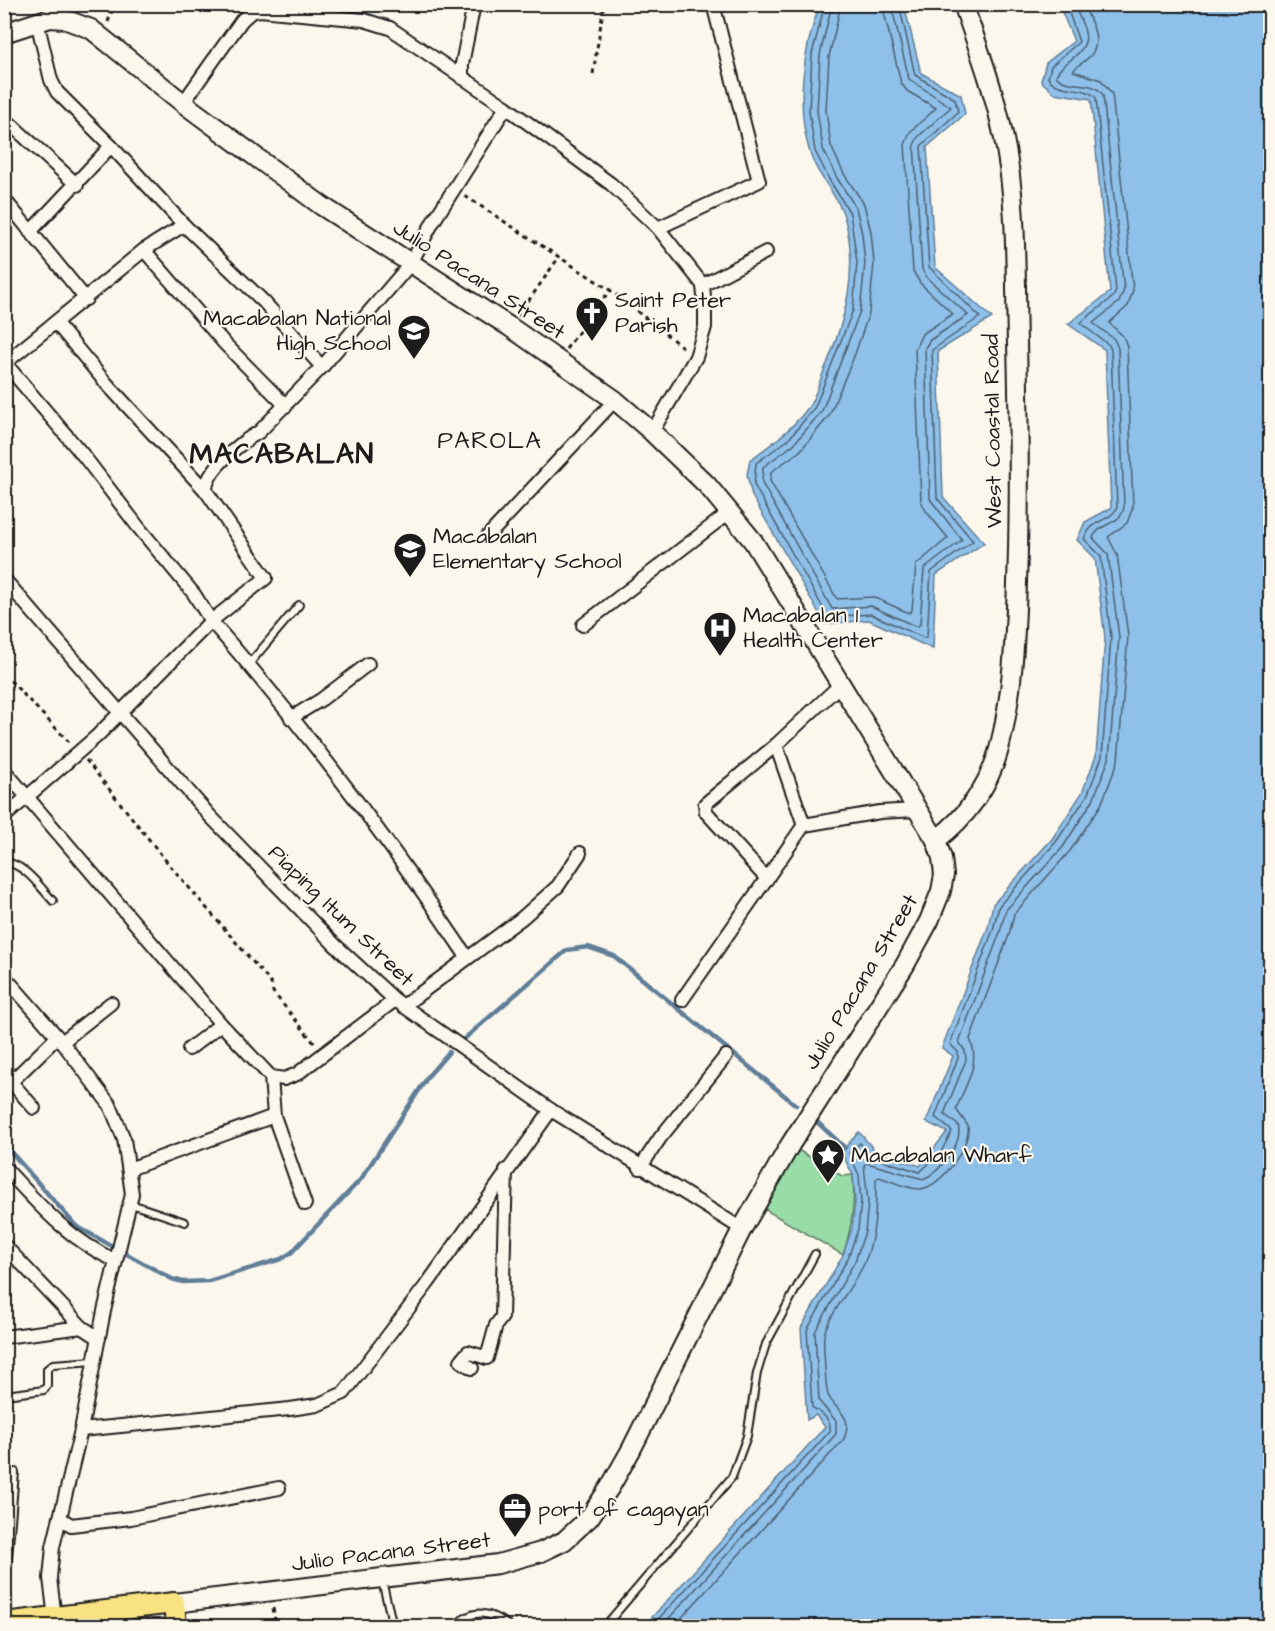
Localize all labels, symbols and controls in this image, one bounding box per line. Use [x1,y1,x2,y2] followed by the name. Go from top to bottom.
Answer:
[387,213,571,348] street label: Julio Pacana Street
[615,285,731,341] place label: Saint Peter Parish
[574,295,610,342] church icon: Saint Peter Parish
[203,303,391,360] place label: Macabalan National High School
[396,313,432,360] school or university icon: Macabalan National High School
[976,334,1010,528] street label: West Coastal Road
[438,424,542,458] district label: PAROLA
[189,435,375,474] district label: MACABALAN
[433,521,622,578] place label: Macabalan Elementary School
[392,531,428,578] school or university icon: Macabalan Elementary School
[743,600,883,656] place label: Macabalan 1 Health Center
[702,610,738,657] hospital icon: Macabalan 1 Health Center
[260,838,421,995] street label: Piaping Itum Street
[796,888,926,1076] street label: Julio Pacana Street
[810,1137,846,1184] place icon: Macabalan Wharf
[851,1140,1032,1171] place label: Macabalan Wharf
[497,1491,533,1538] office icon: port of cagayan
[538,1494,709,1526] place label: port of cagayan
[290,1524,492,1580] street label: Julio Pacana Street

